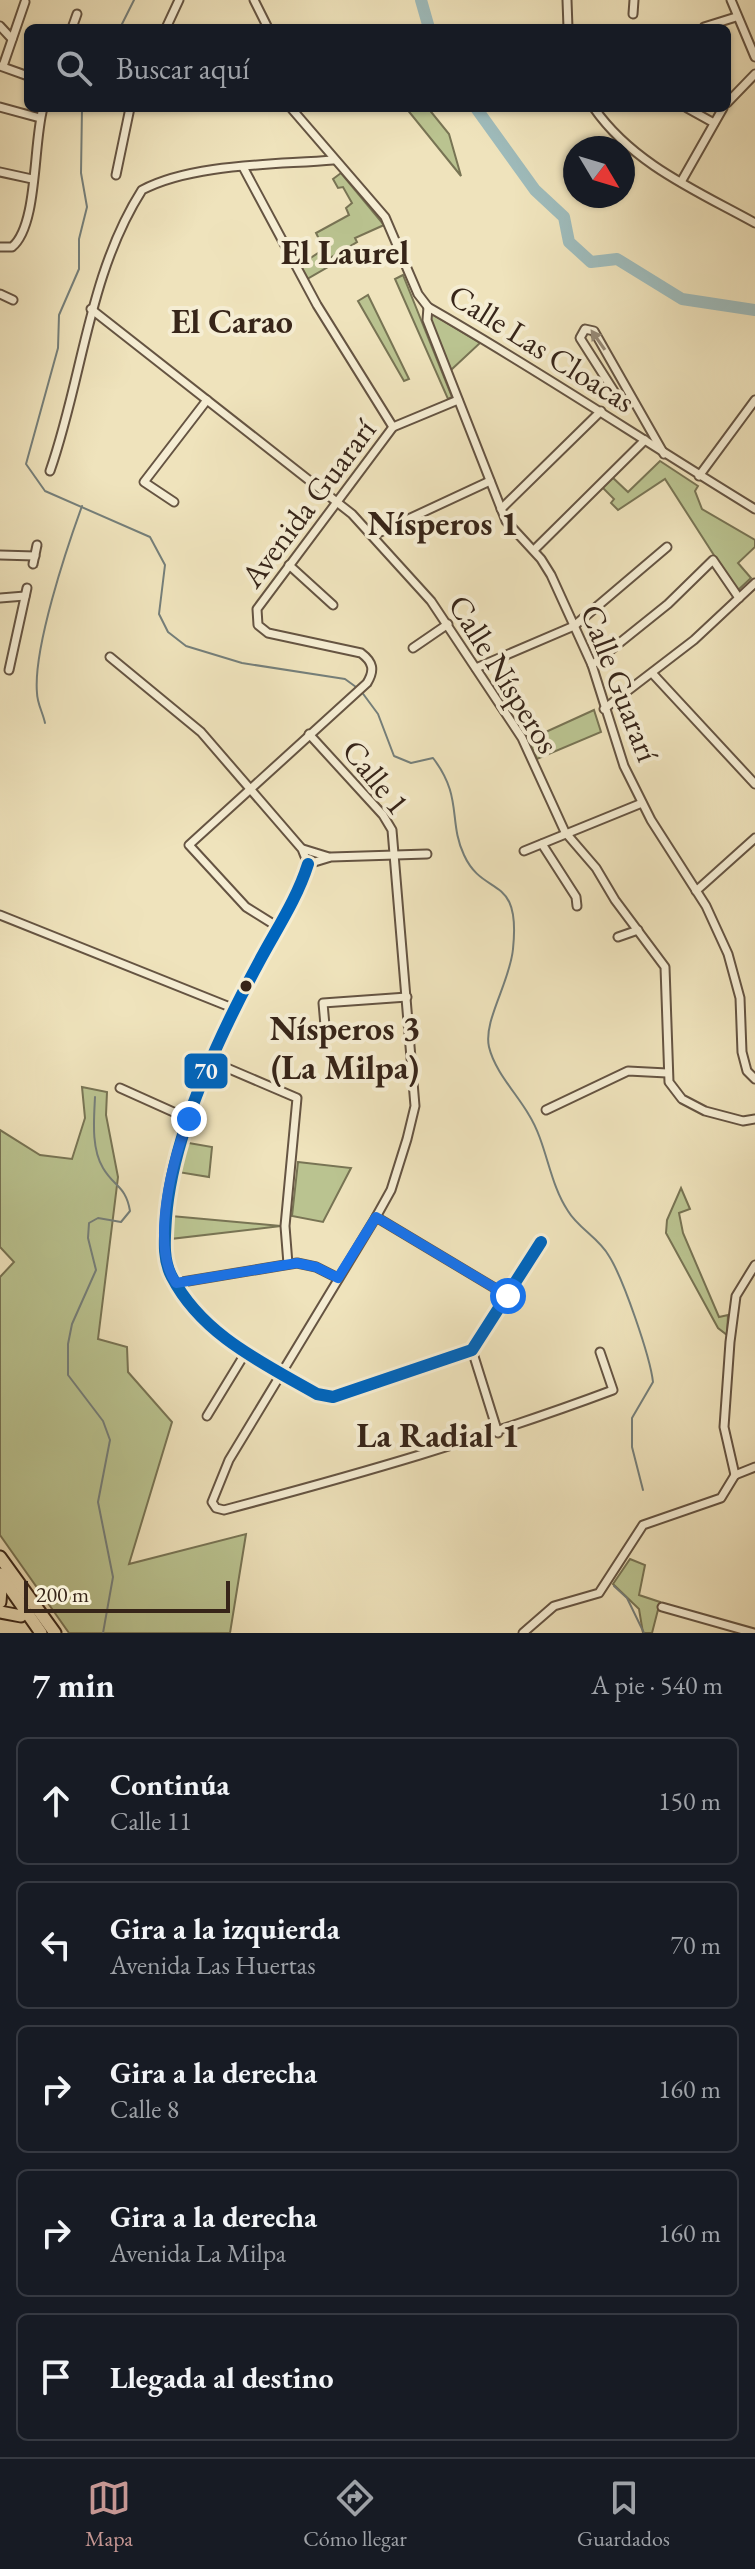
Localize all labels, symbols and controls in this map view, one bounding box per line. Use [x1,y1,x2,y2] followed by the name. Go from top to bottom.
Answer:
[24,24,731,112] search box
[52,46,96,90] icon: search
[116,49,250,88] text: Buscar aquí
[563,136,635,208] north arrow
[281,230,409,274] district label: El Laurel
[441,274,643,422] street label: Calle Las Cloacas
[171,299,293,343] district label: El Carao
[590,329,606,351] one-way arrow
[230,410,385,597] street label: Avenida Guararí
[367,501,519,545] district label: Nísperos 1
[439,587,569,761] street label: Calle Nísperos
[571,599,669,768] street label: Calle Guararí
[333,731,419,823] street label: Calle 1
[238,978,254,994] unlabelled marker
[269,1006,421,1089] district label: Nísperos 3 (La Milpa)
[183,1052,229,1090] line badge: 70
[194,1057,218,1086] text: 70
[171,1101,207,1137] route end
[490,1278,526,1314] route start
[356,1413,520,1457] district label: La Radial 1
[24,1577,230,1613] scale bar
[36,1580,89,1609] text: 200 m
[32,1663,115,1707] text: 7 min
[591,1668,723,1702] text: A pie · 540 m
[110,1765,230,1804] text: Continúa
[34,1779,78,1823] icon: ahead
[658,1784,721,1818] text: 150 m
[110,1804,192,1838] text: Calle 11
[110,1909,340,1948] text: Gira a la izquierda
[34,1923,78,1967] icon: left
[671,1928,721,1962] text: 70 m
[110,1948,316,1982] text: Avenida Las Huertas
[110,2053,317,2092] text: Gira a la derecha
[34,2067,78,2111] icon: right
[658,2072,721,2106] text: 160 m
[110,2092,179,2126] text: Calle 8
[110,2197,317,2236] text: Gira a la derecha
[34,2211,78,2255] icon: right
[658,2216,721,2250] text: 160 m
[110,2236,286,2270] text: Avenida La Milpa
[34,2355,78,2399] icon: arrive
[110,2358,334,2397] text: Llegada al destino
[85,2476,133,2553] tab: Mapa
[303,2476,407,2553] tab: Cómo llegar
[577,2476,670,2553] tab: Guardados

